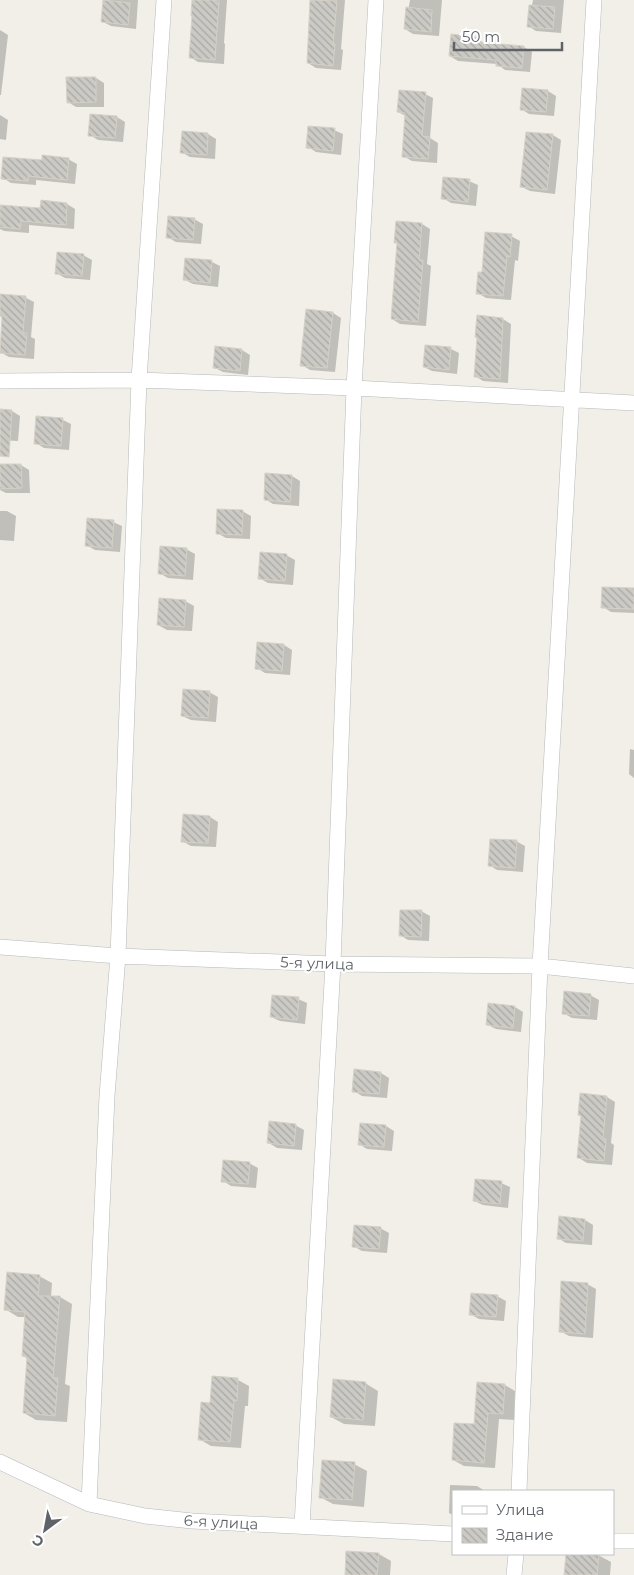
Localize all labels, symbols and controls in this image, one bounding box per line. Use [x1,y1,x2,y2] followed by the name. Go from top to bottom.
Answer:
[454,20,562,52] scale bar
[462,27,500,46] text: 50 m
[280,952,354,974] street label: 5-я улица
[452,1490,614,1555] legend
[496,1500,544,1519] text: Улица
[20,1505,70,1555] north arrow
[183,1511,259,1533] street label: 6-я улица
[496,1525,554,1544] text: Здание
[29,1531,47,1551] text: С

